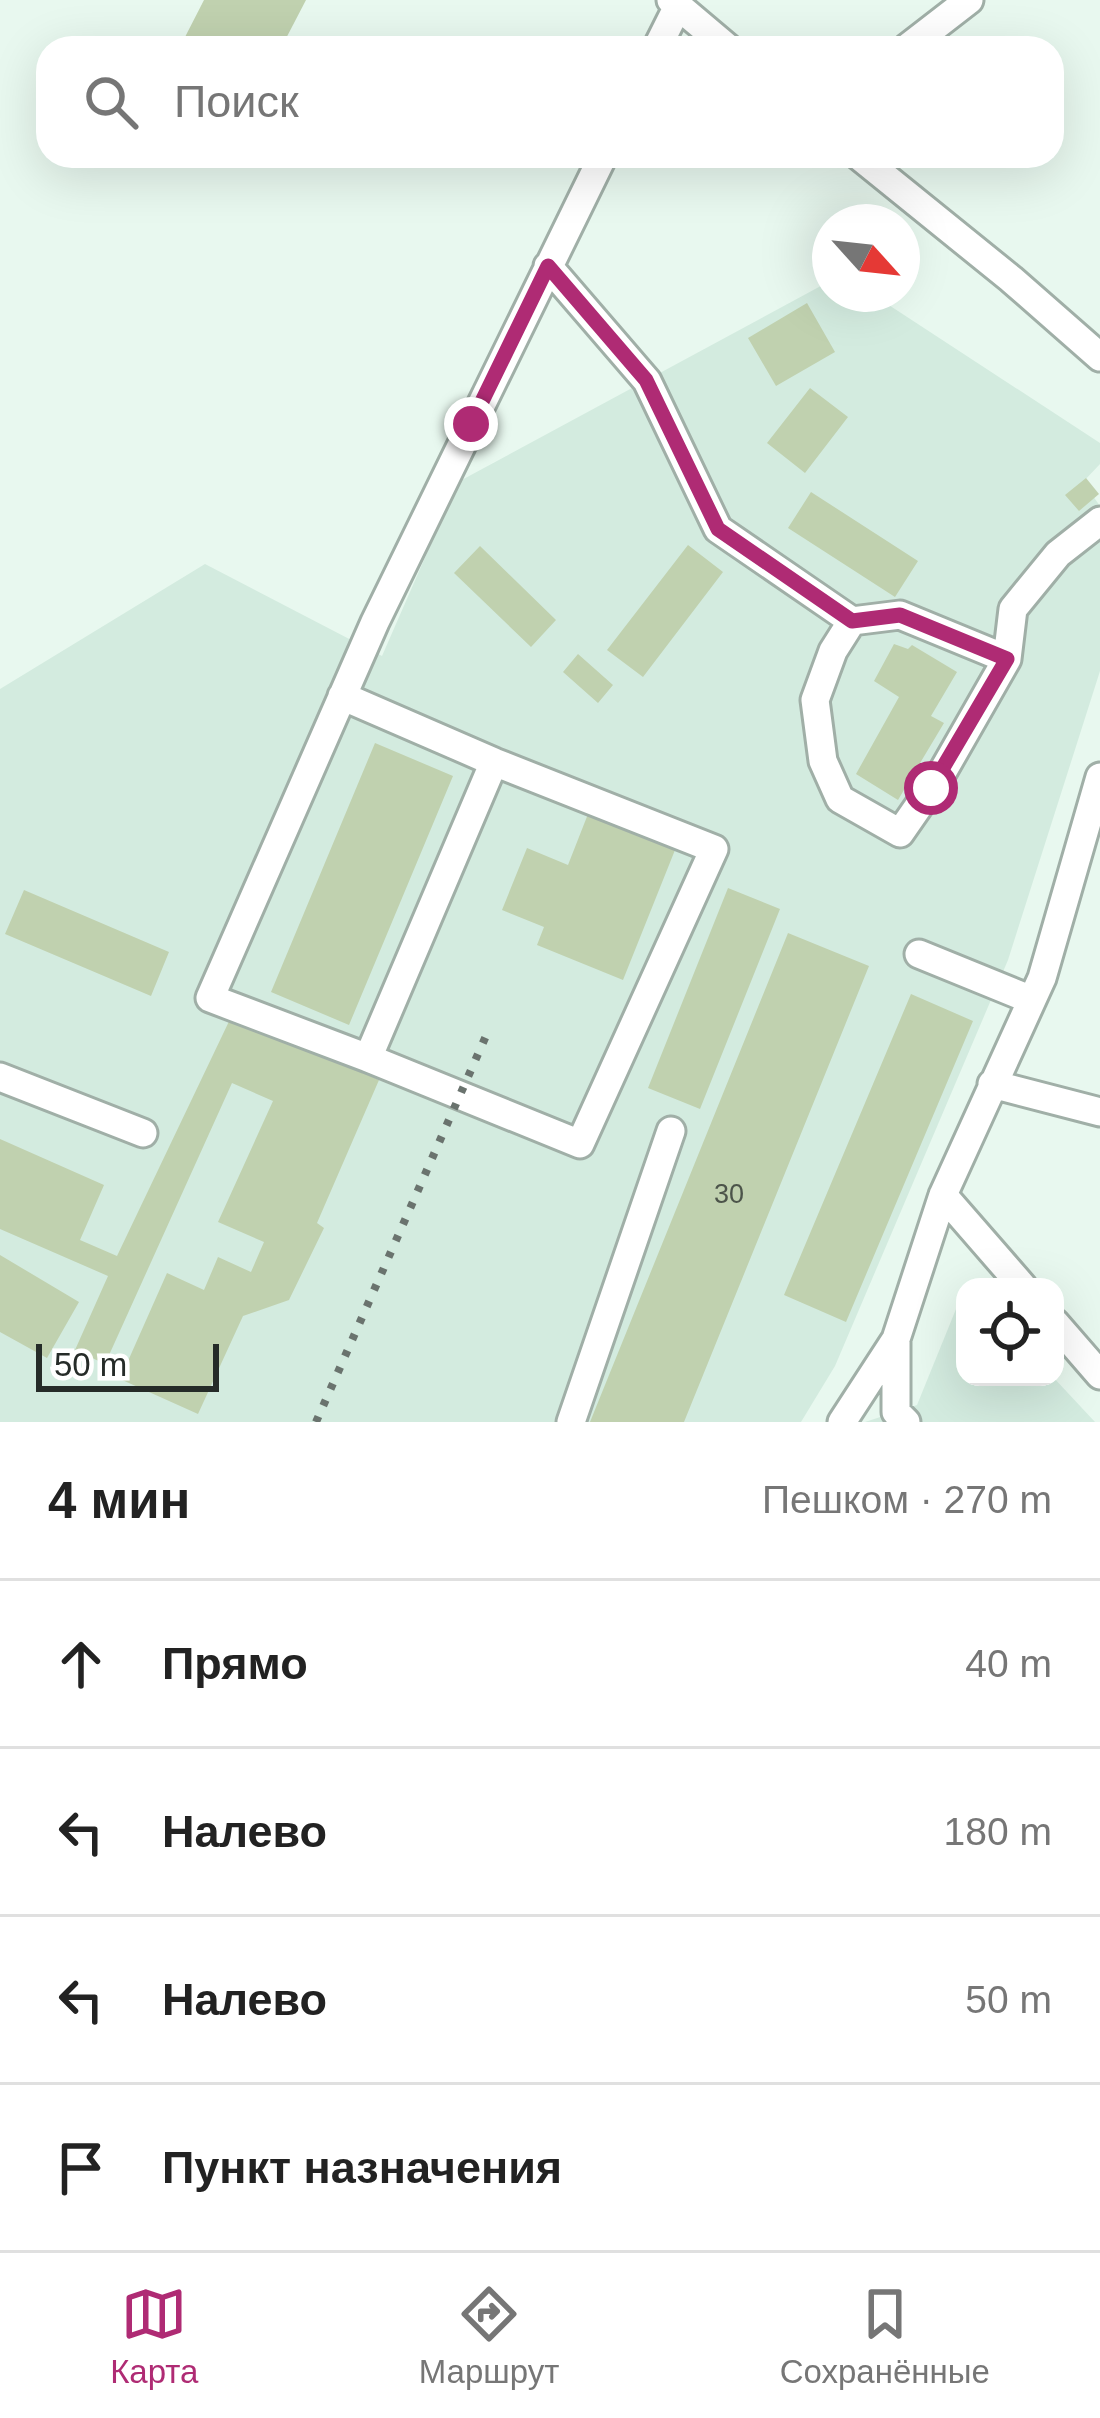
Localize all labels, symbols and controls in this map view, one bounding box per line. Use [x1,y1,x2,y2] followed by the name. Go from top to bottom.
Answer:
[36,36,1064,168] search box
[78,69,144,135] icon: search
[174,76,299,127] text: Поиск
[812,204,920,312] north arrow
[444,397,498,451] route end
[904,761,958,815] route start
[714,1179,744,1209] house number: 30
[956,1278,1064,1386] map controls
[956,1278,1064,1386] button: locate
[36,1338,219,1391] scale bar
[54,1346,127,1383] text: 50 m
[48,1472,190,1529] text: 4 мин
[762,1478,1052,1521] text: Пешком · 270 m
[48,1631,114,1697] icon: ahead
[162,1638,308,1689] text: Прямо
[965,1642,1052,1685] text: 40 m
[48,1799,114,1865] icon: left
[162,1806,327,1857] text: Налево
[944,1810,1052,1853] text: 180 m
[48,1967,114,2033] icon: left
[162,1974,327,2025] text: Налево
[965,1978,1052,2021] text: 50 m
[48,2135,114,2201] icon: arrive
[162,2142,562,2193] text: Пункт назначения
[110,2281,198,2391] tab: Карта
[419,2281,559,2391] tab: Маршрут
[780,2281,990,2391] tab: Сохранённые

